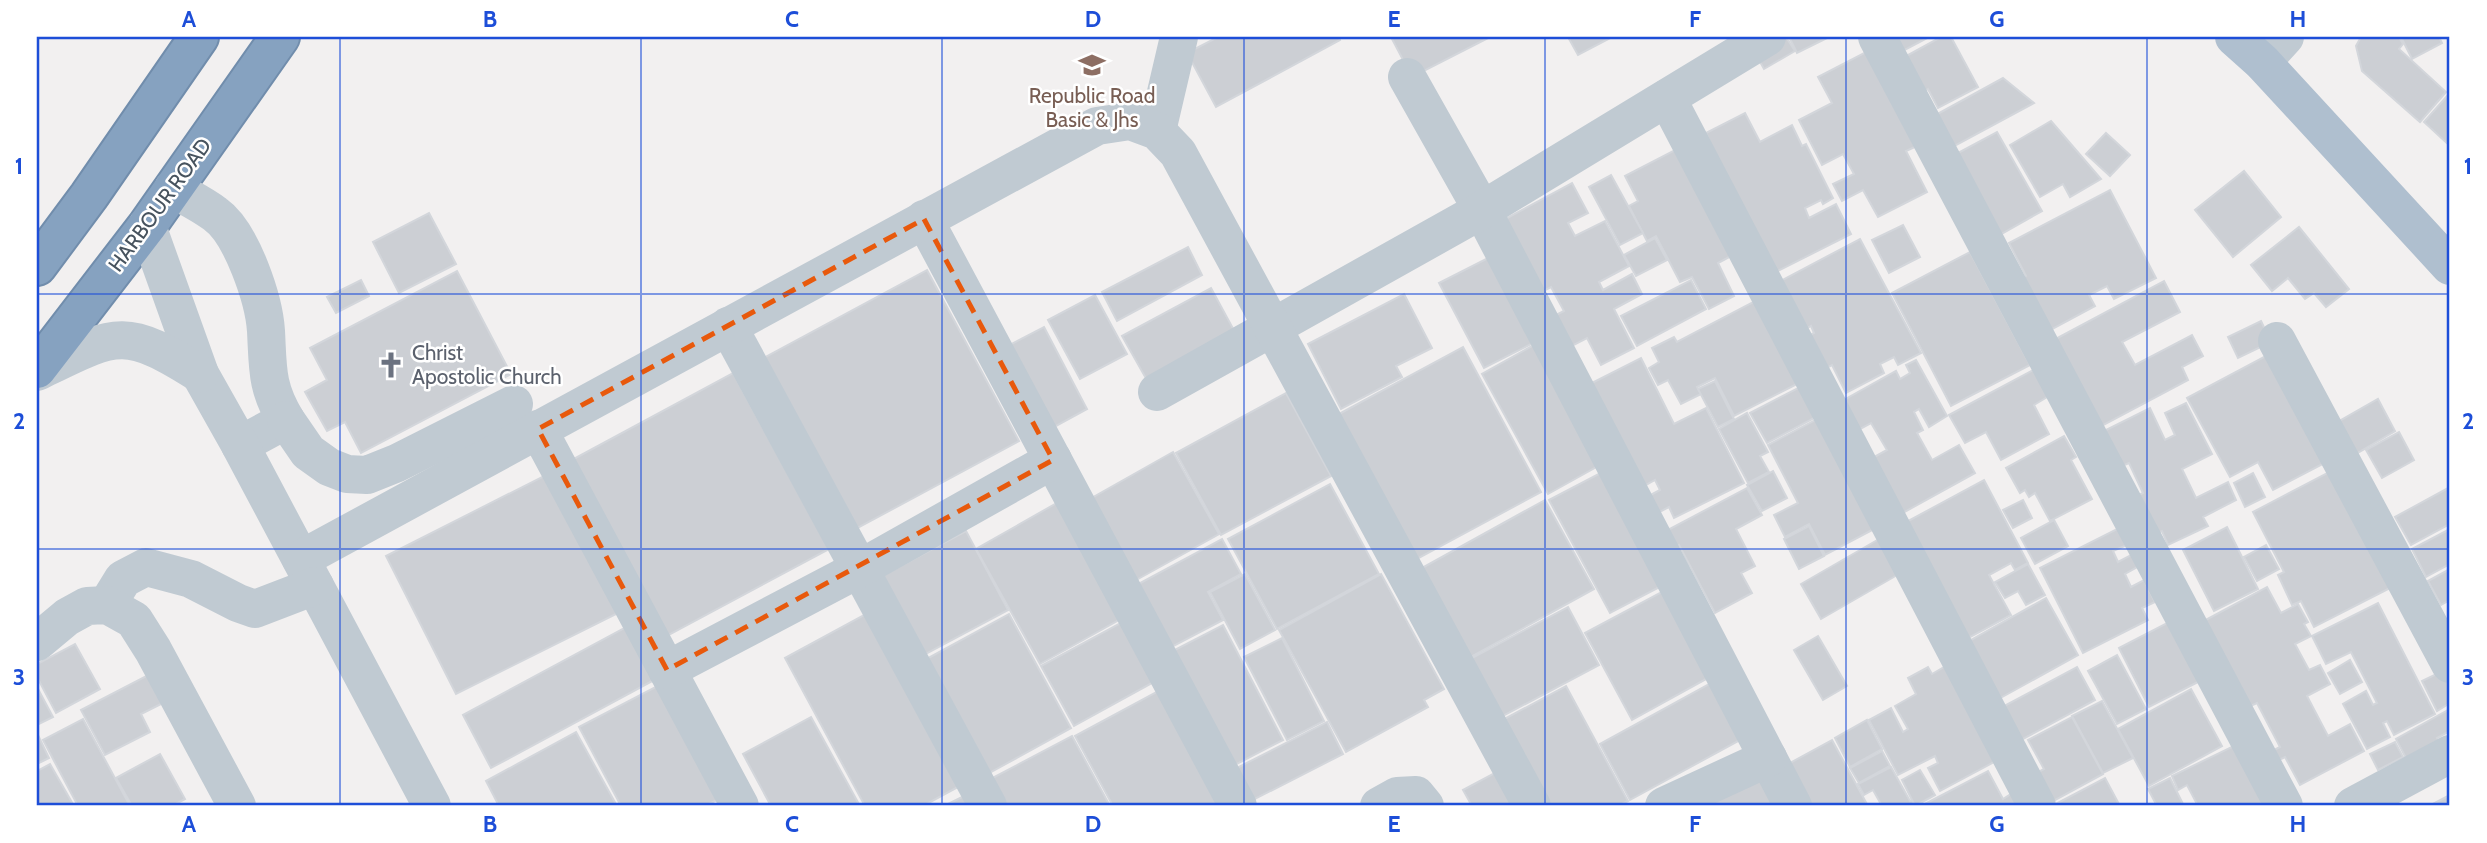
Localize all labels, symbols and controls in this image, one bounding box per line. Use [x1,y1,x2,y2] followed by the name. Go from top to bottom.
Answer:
[182,5,197,33] text: A
[483,5,497,33] text: B
[785,5,799,33] text: C
[1085,5,1101,33] text: D
[1387,5,1401,33] text: E
[1689,5,1701,33] text: F
[1989,5,2005,33] text: G
[2290,5,2306,33] text: H
[1077,50,1107,80] school or university icon: Republic Road Basic & Jhs
[1029,83,1155,132] place label: Republic Road Basic & Jhs
[103,133,216,276] street label: HARBOUR ROAD
[15,152,23,180] text: 1
[2464,152,2472,180] text: 1
[412,340,562,389] place label: Christ Apostolic Church
[376,350,406,380] church icon: Christ Apostolic Church
[13,407,25,435] text: 2
[2462,407,2474,435] text: 2
[13,663,25,691] text: 3
[2462,663,2474,691] text: 3
[182,810,197,838] text: A
[483,810,497,838] text: B
[785,810,799,838] text: C
[1085,810,1101,838] text: D
[1387,810,1401,838] text: E
[1689,810,1701,838] text: F
[1989,810,2005,838] text: G
[2290,810,2306,838] text: H

